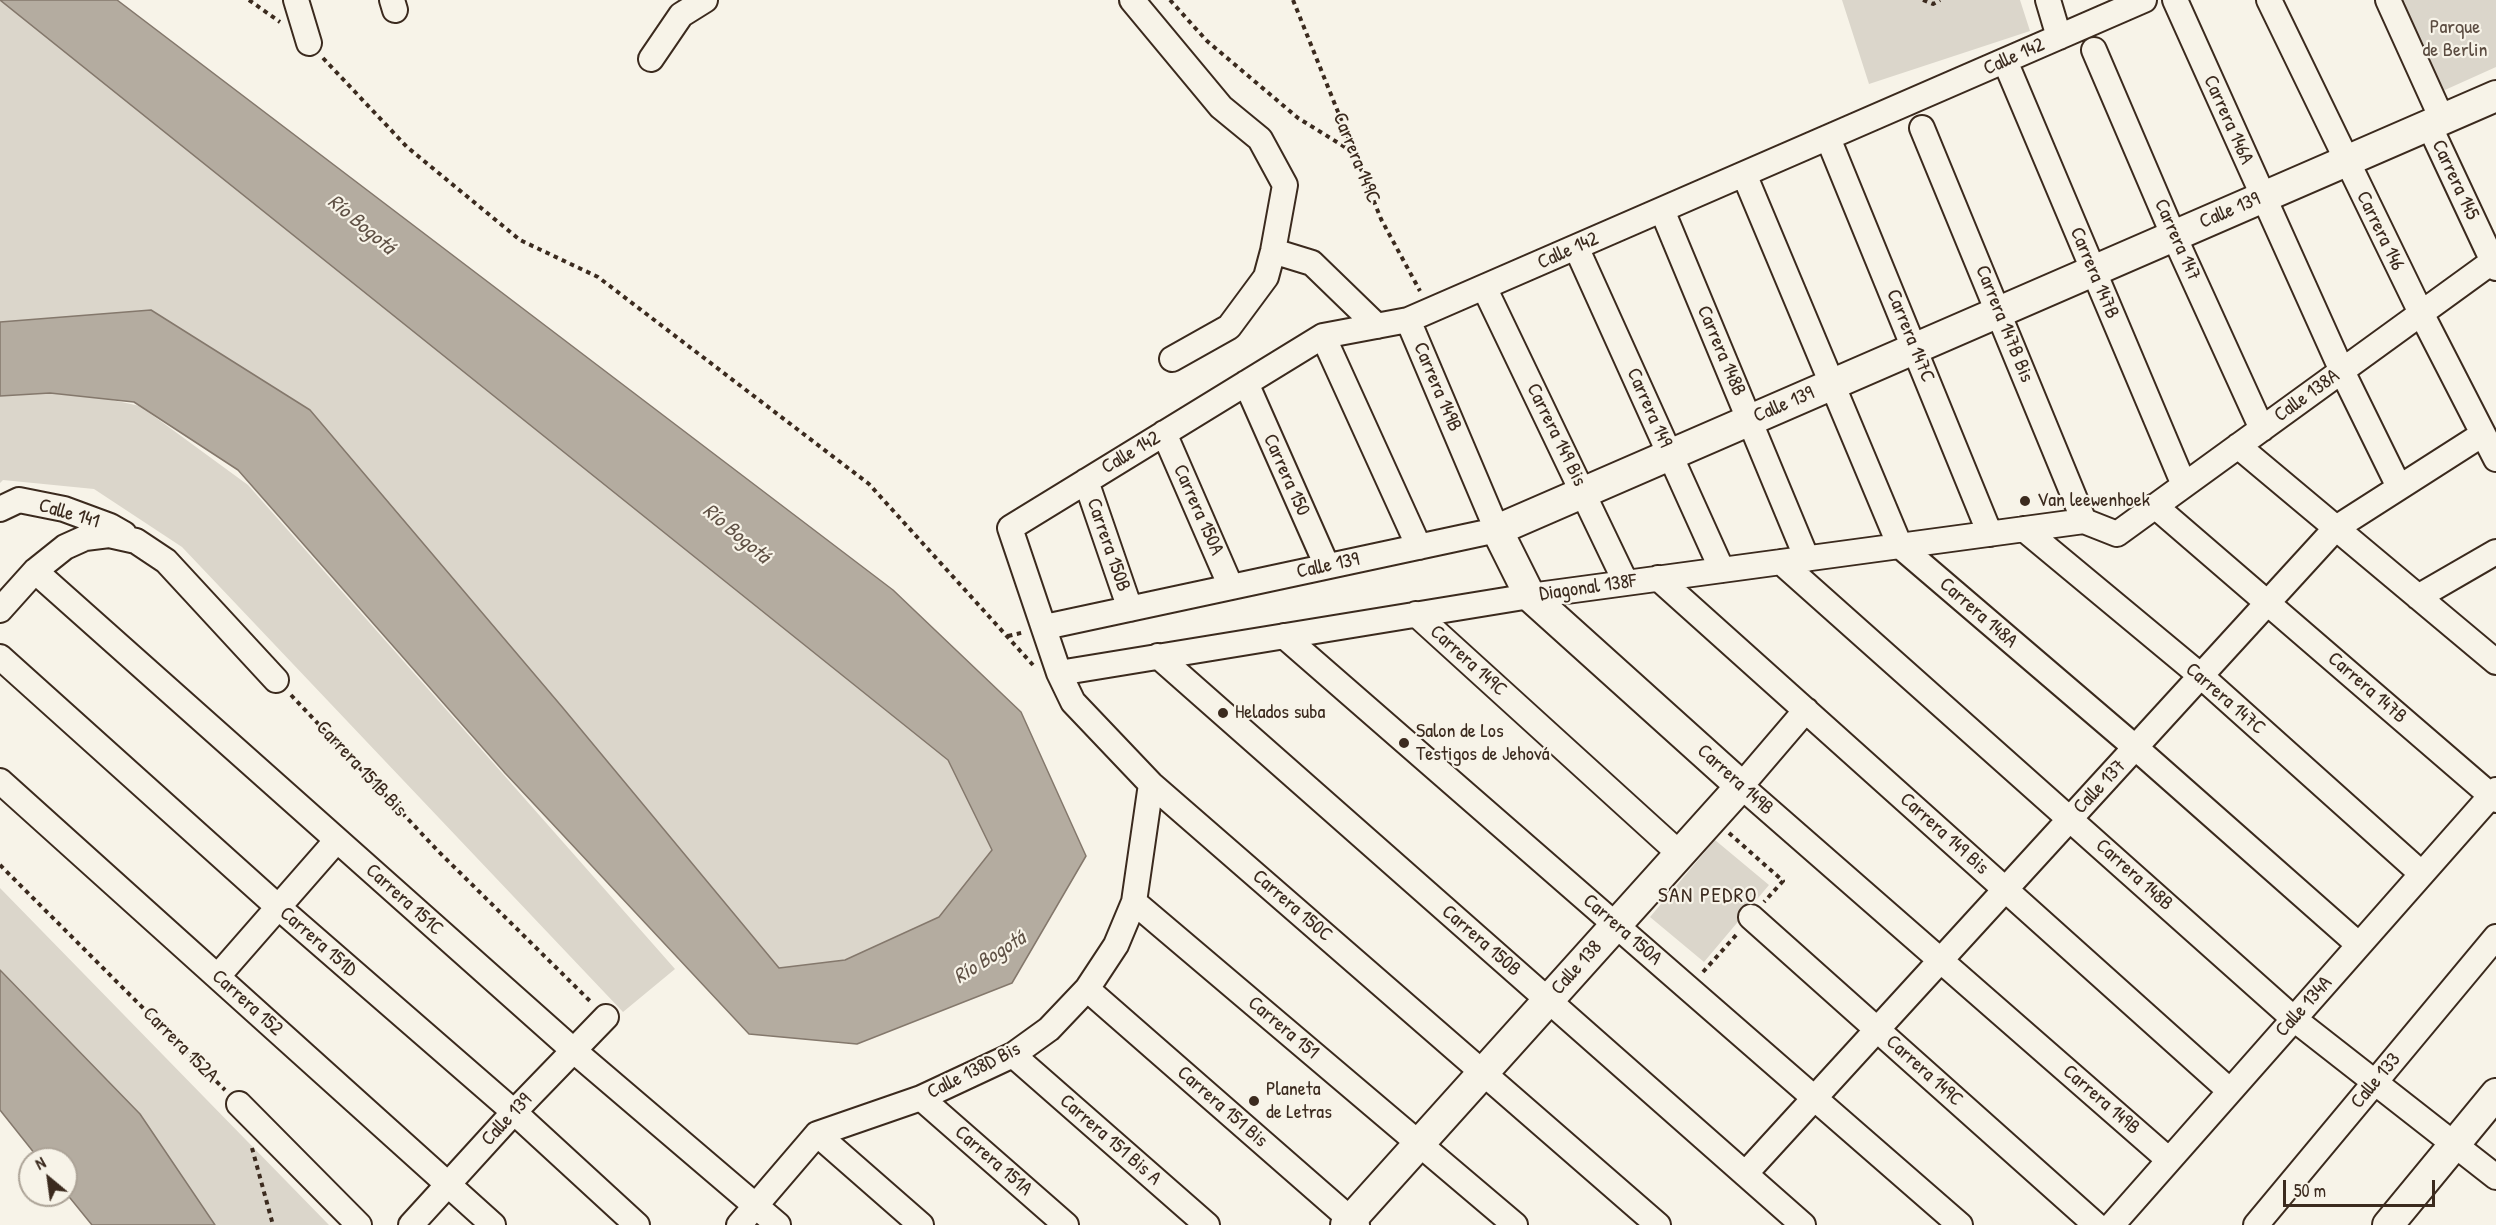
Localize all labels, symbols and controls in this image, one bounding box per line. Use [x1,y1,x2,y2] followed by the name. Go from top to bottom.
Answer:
[2423,16,2487,63] park label: Parque de Berlin
[1980,33,2048,81] street label: Calle 142
[2198,72,2258,168] street label: Carrera 146A
[1327,109,1385,207] street label: Carrera 149C
[2426,136,2484,224] street label: Carrera 145
[2196,188,2264,234] street label: Calle 139
[2351,188,2409,274] street label: Carrera 146
[322,190,400,260] water label: Río Bogotá
[2148,195,2206,285] street label: Carrera 147
[2064,224,2124,322] street label: Carrera 147B
[1534,227,1602,275] street label: Calle 142
[1970,262,2038,386] street label: Carrera 147B Bis
[1881,286,1939,386] street label: Carrera 147C
[1691,302,1751,400] street label: Carrera 148B
[1407,339,1467,435] street label: Carrera 149B
[2270,364,2344,428] street label: Calle 138A
[1621,365,1677,451] street label: Carrera 149
[1521,380,1591,490] street label: Carrera 149 Bis
[1750,382,1818,428] street label: Calle 139
[1097,426,1165,480] street label: Calle 142
[1257,430,1315,520] street label: Carrera 150
[1167,461,1229,559] street label: Carrera 150A
[2037,489,2150,513] place label: Van leewenhoek
[36,494,102,534] street label: Calle 141
[2018,494,2032,508] marker: Van leewenhoek
[1081,495,1135,595] street label: Carrera 150B
[697,499,775,569] water label: Río Bogotá
[1294,548,1362,584] street label: Calle 139
[1538,569,1638,607] street label: Diagonal 138F
[1934,573,2022,653] street label: Carrera 148A
[1425,620,1511,702] street label: Carrera 149C
[2322,647,2412,729] street label: Carrera 147B
[2180,658,2270,740] street label: Carrera 147C
[1235,701,1325,725] place label: Helados suba
[1216,706,1230,720] marker: Helados suba
[311,716,411,822] street label: Carrera 151B Bis
[1416,720,1550,767] place label: Salon de Los Testigos de Jehová
[1397,736,1411,750] marker: Salon de Los Testigos de Jehová
[1692,739,1778,821] street label: Carrera 149B
[2069,755,2131,819] street label: Calle 137
[1895,788,1993,880] street label: Carrera 149 Bis
[2090,834,2178,916] street label: Carrera 148B
[360,859,448,941] street label: Carrera 151C
[1247,865,1337,947] street label: Carrera 150C
[1658,883,1758,909] district label: SAN PEDRO
[1578,889,1666,971] street label: Carrera 150A
[1436,900,1526,982] street label: Carrera 150B
[274,902,362,982] street label: Carrera 151D
[949,926,1031,990] water label: Río Bogotá
[1546,936,1608,1000] street label: Calle 138
[207,965,287,1041] street label: Carrera 152
[2271,972,2337,1042] street label: Calle 134A
[1243,991,1323,1065] street label: Carrera 151
[137,1002,223,1088] street label: Carrera 152A
[1881,1030,1967,1112] street label: Carrera 149C
[923,1037,1025,1105] street label: Calle 138D Bis
[2346,1048,2406,1114] street label: Calle 133
[2057,1060,2145,1140] street label: Carrera 149B
[1172,1061,1272,1153] street label: Carrera 151 Bis
[1266,1078,1332,1125] place label: Planeta de Letras
[477,1089,537,1151] street label: Calle 139
[1054,1089,1166,1191] street label: Carrera 151 Bis A
[1247,1094,1261,1108] marker: Planeta de Letras
[949,1121,1037,1201] street label: Carrera 151A
[18,1147,78,1207] north arrow
[31,1151,49,1175] text: N
[2286,1168,2438,1206] scale bar
[2294,1178,2326,1203] text: 50 m

